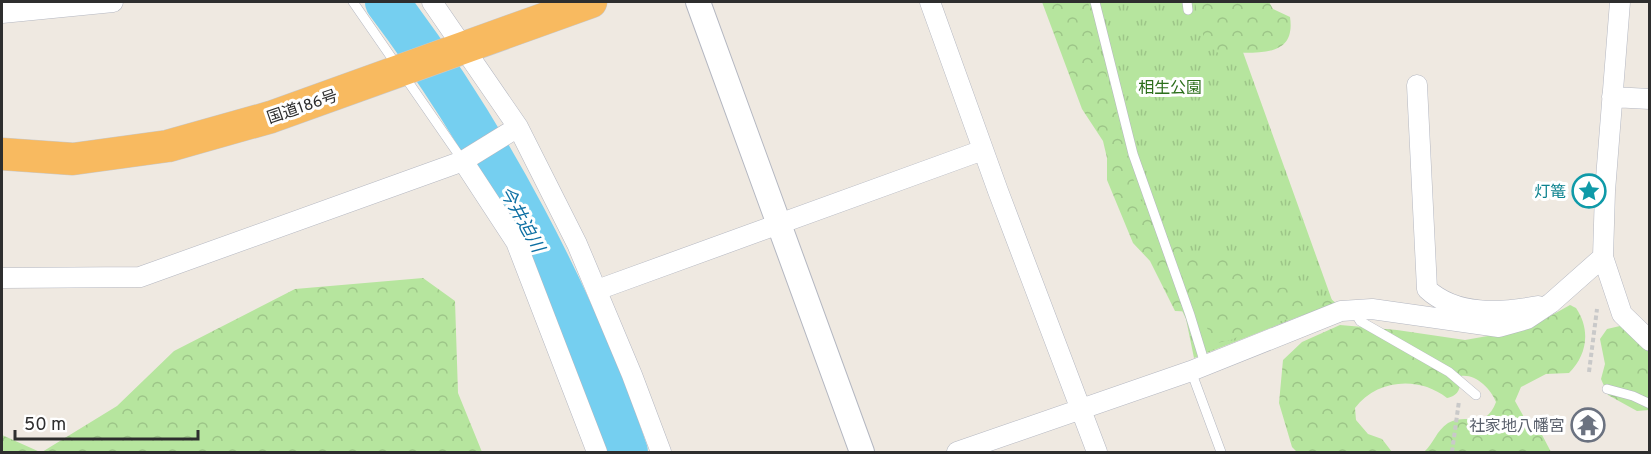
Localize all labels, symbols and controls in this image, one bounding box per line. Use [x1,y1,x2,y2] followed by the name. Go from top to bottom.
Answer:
[1138,79,1202,99] park label: 相生公園
[265,87,341,129] street label: 国道186号
[1571,173,1607,209] place icon: 灯篭
[493,183,549,259] water label: 今井迫川
[1534,183,1566,203] place label: 灯篭
[15,403,198,441] scale bar
[1570,407,1606,443] temple icon: 社家地八幡宮
[24,414,66,437] text: 50 m
[1469,417,1565,437] place label: 社家地八幡宮

